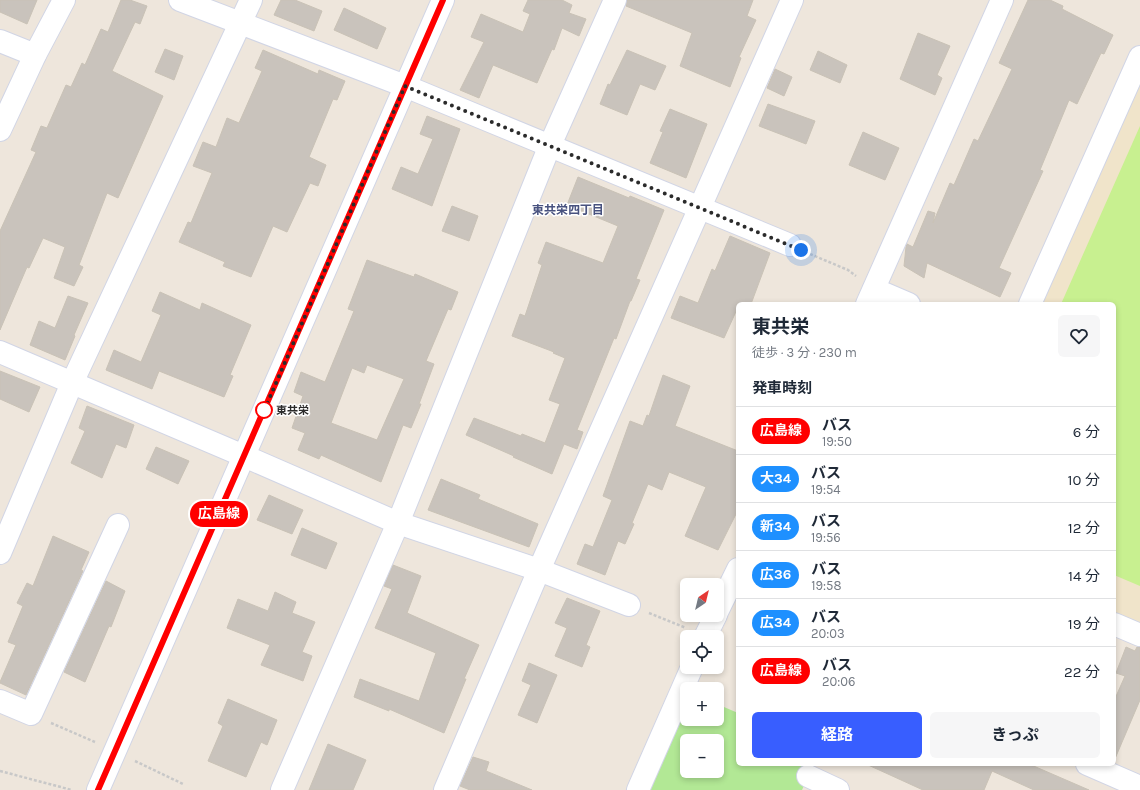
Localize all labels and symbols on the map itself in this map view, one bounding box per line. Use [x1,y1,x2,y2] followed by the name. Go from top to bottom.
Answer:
[532,203,604,217] district label: 東共栄四丁目
[791,240,811,260] your location
[255,401,273,419] marker: 東共栄
[276,404,309,417] place label: 東共栄
[196,501,242,527] line badge: 広島線
[680,578,724,622] north arrow

